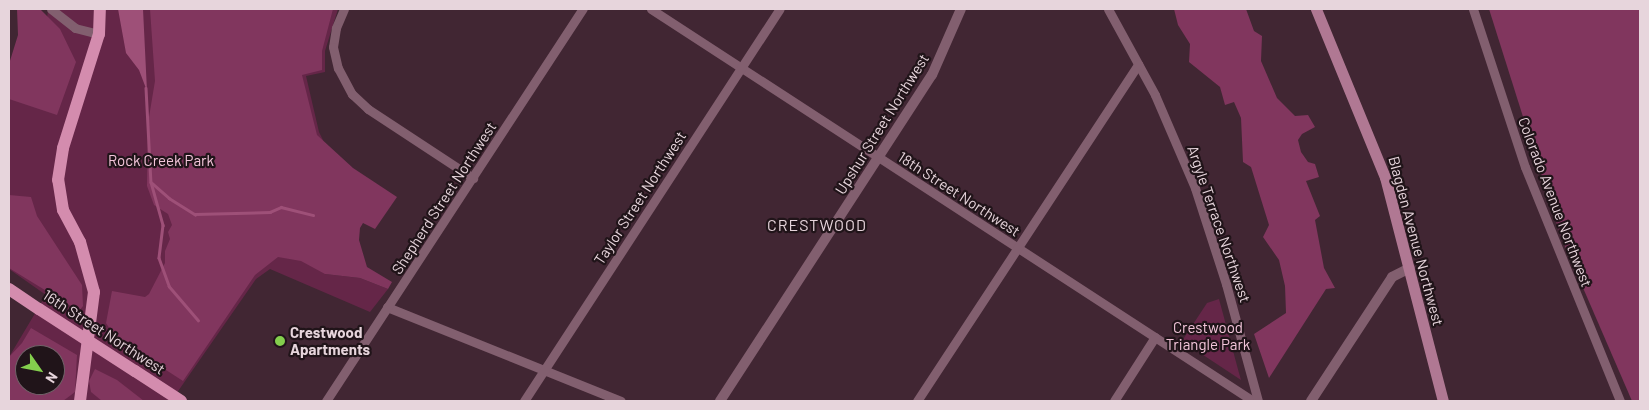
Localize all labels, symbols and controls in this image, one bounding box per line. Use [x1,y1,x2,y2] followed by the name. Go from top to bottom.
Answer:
[831,50,933,198] street label: Upshur Street Northwest
[1514,115,1596,289] street label: Colorado Avenue Northwest
[388,118,500,278] street label: Shepherd Street Northwest
[590,128,690,268] street label: Taylor Street Northwest
[1184,143,1254,305] street label: Argyle Terrace Northwest
[895,148,1023,240] street label: 18th Street Northwest
[108,152,214,170] park label: Rock Creek Park
[1385,154,1447,328] street label: Blagden Avenue Northwest
[766,215,868,235] district label: CRESTWOOD
[40,286,168,378] street label: 16th Street Northwest
[1166,318,1250,353] park label: Crestwood Triangle Park
[290,323,370,358] place label: Crestwood Apartments
[274,335,286,347] marker: Crestwood Apartments
[15,345,65,395] north arrow

